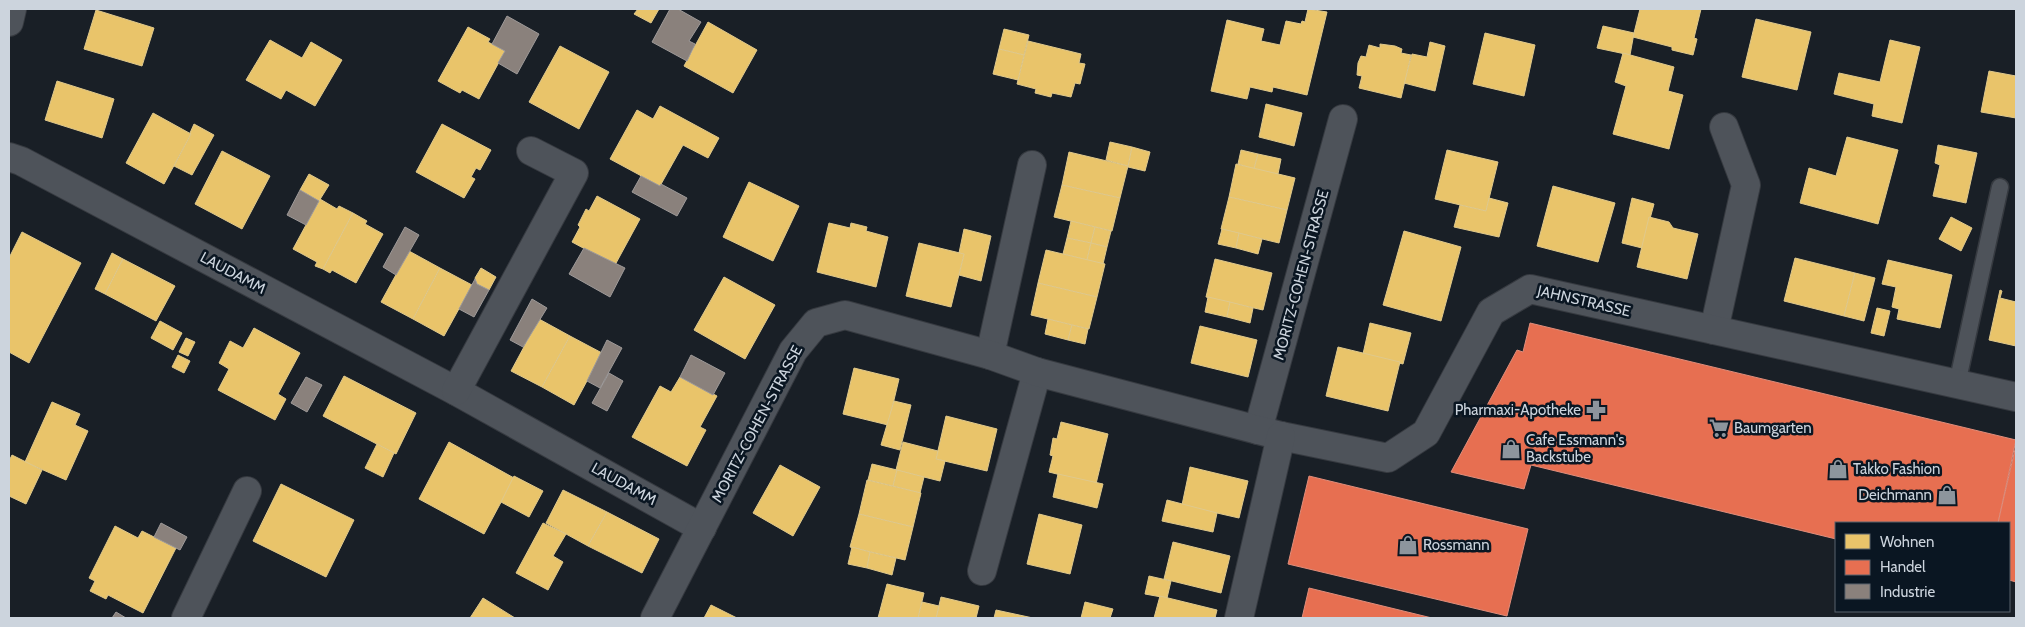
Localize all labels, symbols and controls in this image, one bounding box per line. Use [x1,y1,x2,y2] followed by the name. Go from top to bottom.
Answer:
[1270,188,1332,362] street label: MORITZ-COHEN-STRASSE
[197,248,269,298] street label: LAUDAMM
[1535,281,1632,320] street label: JAHNSTRASSE
[708,342,806,506] street label: MORITZ-COHEN-STRASSE
[1585,399,1607,421] pharmacy icon: Pharmaxi-Apotheke
[1455,401,1581,419] place label: Pharmaxi-Apotheke
[1708,417,1730,439] supermarket icon: Baumgarten
[1734,419,1812,437] place label: Baumgarten
[1526,431,1624,466] place label: Cafe Essmann's Backstube
[1500,438,1522,460] shop icon: Cafe Essmann's Backstube
[1827,458,1849,480] shop icon: Takko Fashion
[588,459,660,509] street label: LAUDAMM
[1853,460,1940,478] place label: Takko Fashion
[1936,484,1958,506] shop icon: Deichmann
[1858,486,1932,504] place label: Deichmann
[1835,522,2010,612] legend
[1880,533,1934,551] text: Wohnen
[1397,534,1419,556] shop icon: Rossmann
[1423,536,1490,554] place label: Rossmann
[1880,558,1926,576] text: Handel
[1880,583,1935,601] text: Industrie

